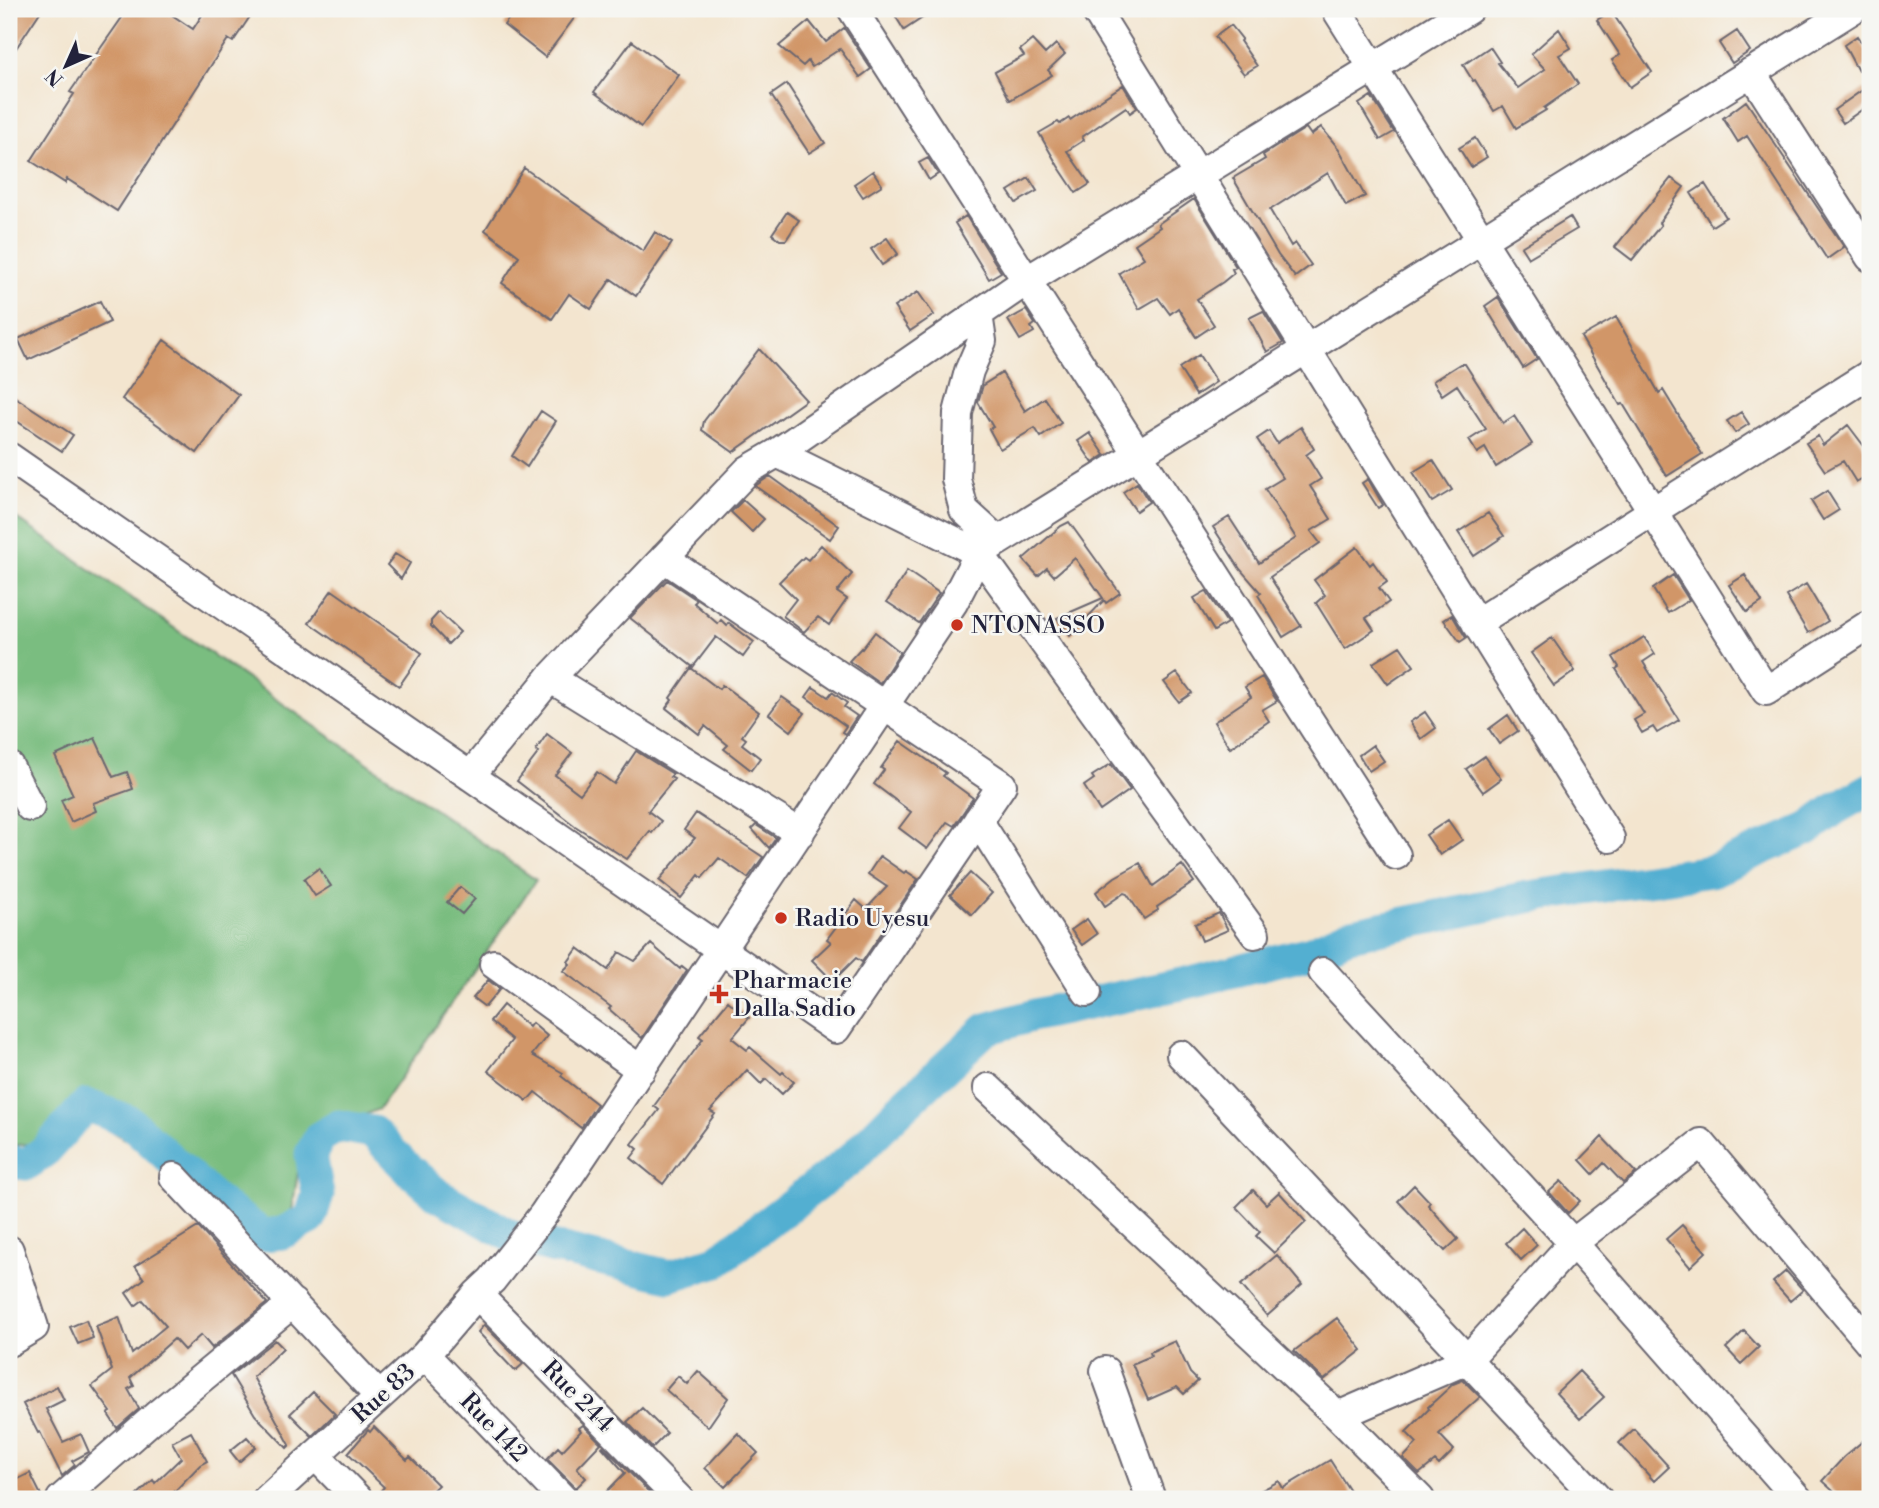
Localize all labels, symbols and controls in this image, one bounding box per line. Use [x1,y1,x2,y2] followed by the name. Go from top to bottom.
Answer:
[32,32,102,102] north arrow
[41,64,68,91] text: N
[971,611,1105,641] place label: NTONASSO
[949,617,965,633] marker: NTONASSO
[795,904,930,934] place label: Radio Uyesu
[773,910,789,926] marker: Radio Uyesu
[733,966,856,1024] place label: Pharmacie Dalla Sadio
[711,986,727,1002] marker: Pharmacie Dalla Sadio
[535,1354,620,1439] street label: Rue 244
[346,1357,422,1430] street label: Rue 83
[453,1387,533,1469] street label: Rue 142

